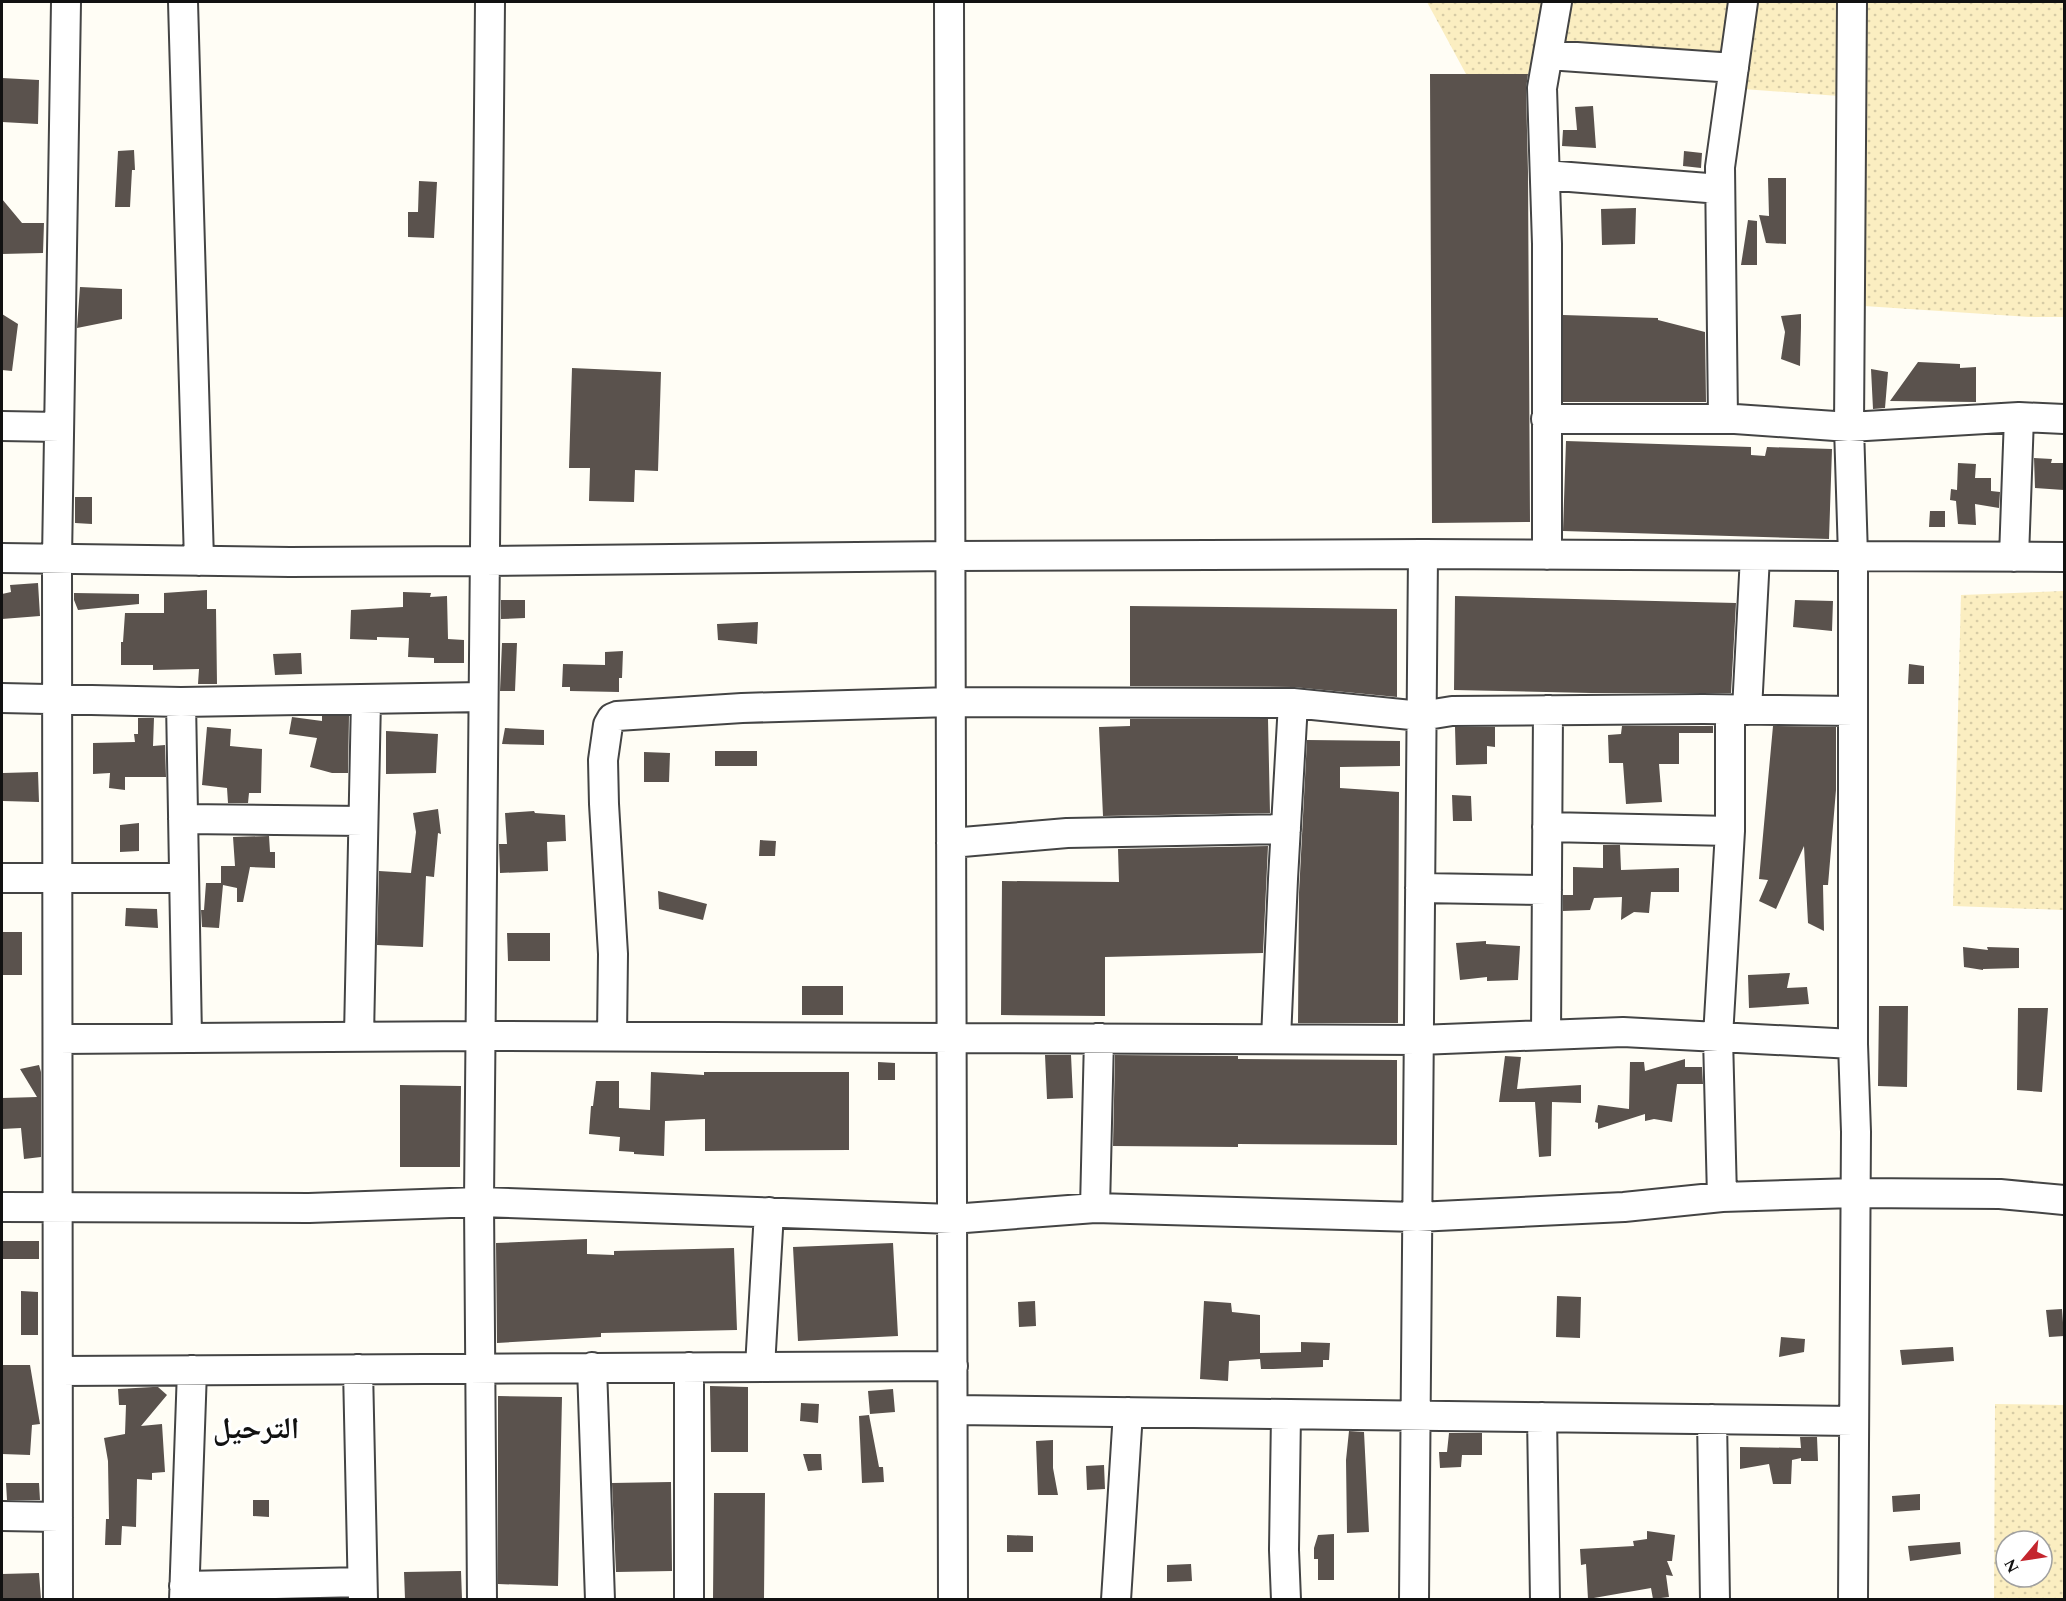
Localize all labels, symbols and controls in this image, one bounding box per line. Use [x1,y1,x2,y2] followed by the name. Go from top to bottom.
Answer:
[213,1406,299,1452] district label: الترحيل
[1994,1529,2054,1589] north arrow
[1998,1554,2025,1577] text: N

